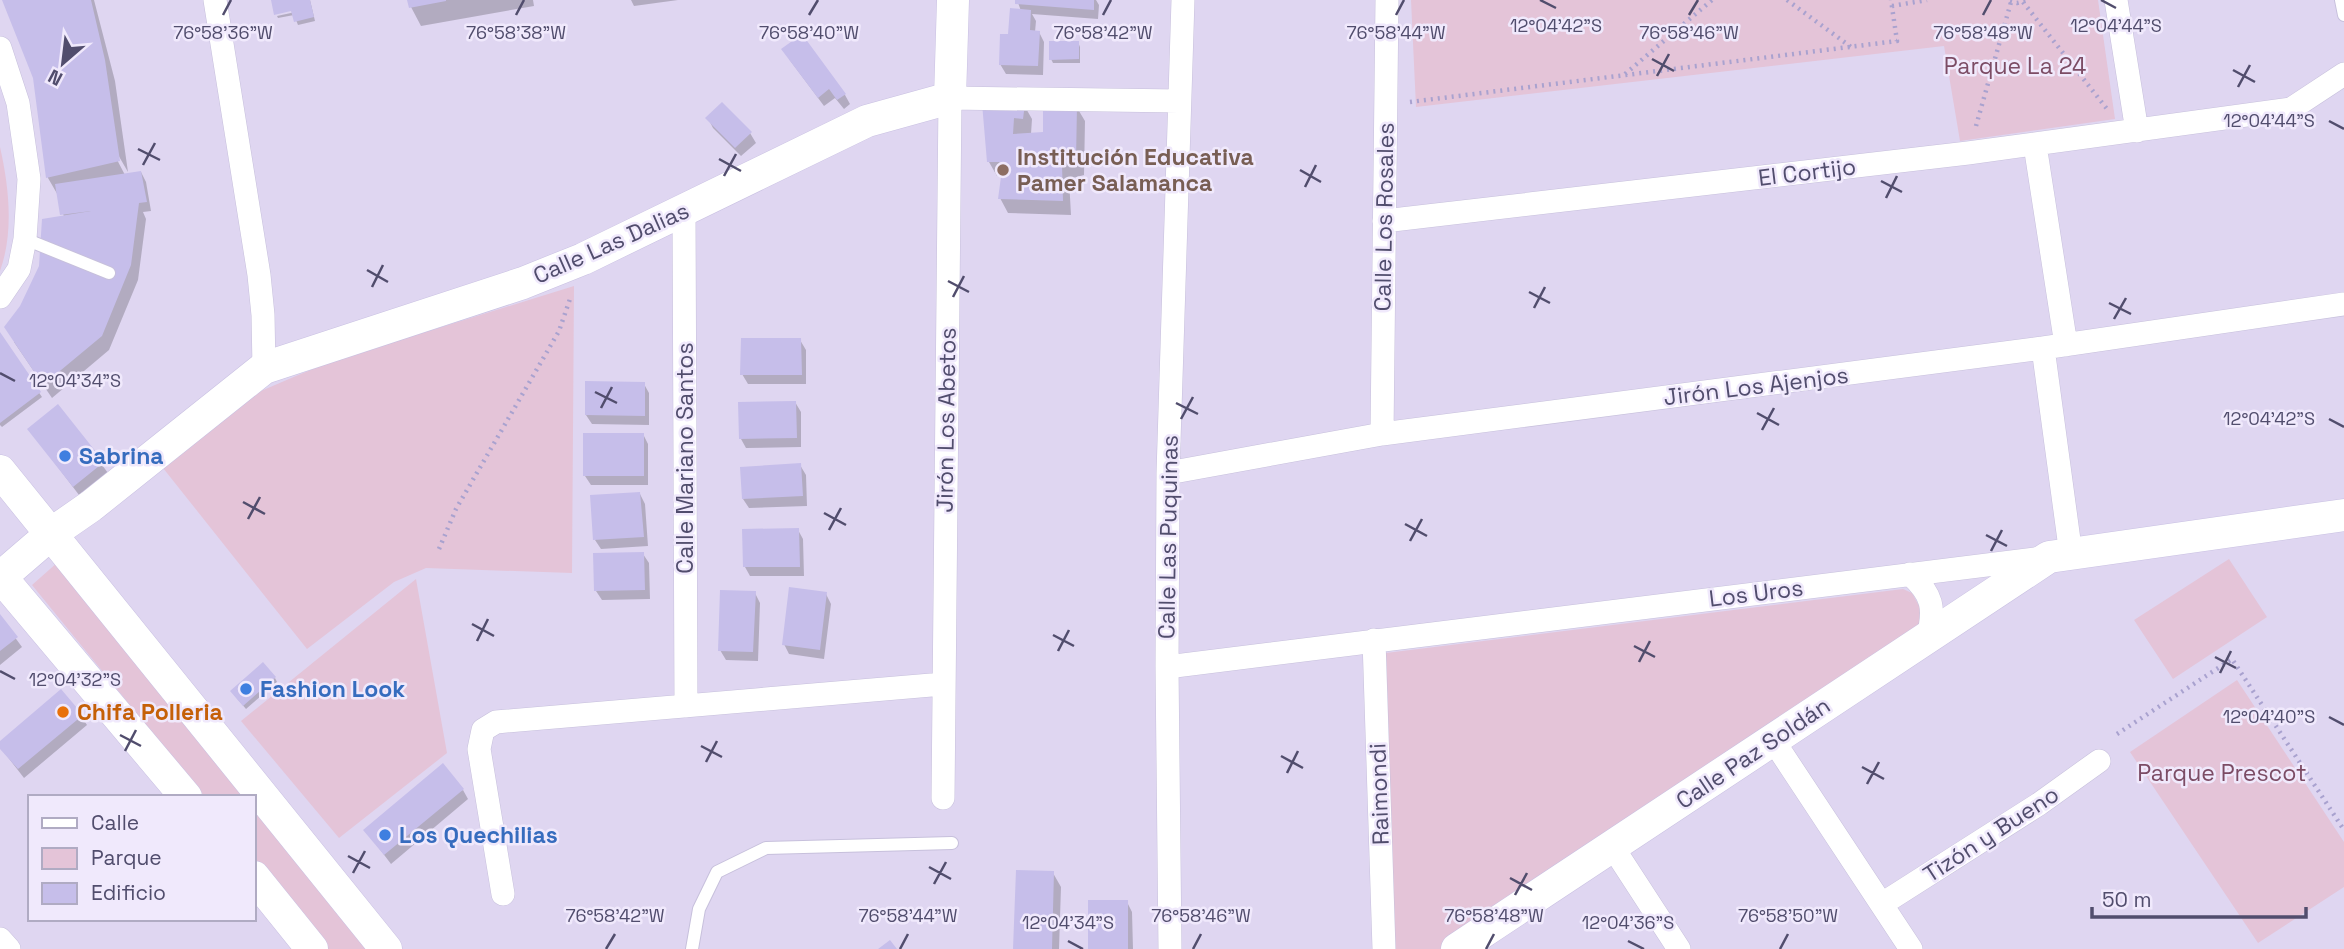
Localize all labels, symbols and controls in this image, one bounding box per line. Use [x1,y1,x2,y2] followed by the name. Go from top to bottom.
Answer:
[1510,14,1602,37] text: 12°04'42"S
[2070,14,2162,37] text: 12°04'44"S
[173,21,273,44] text: 76°58'36"W
[466,21,566,44] text: 76°58'38"W
[759,21,859,44] text: 76°58'40"W
[1053,21,1153,44] text: 76°58'42"W
[1347,21,1446,44] text: 76°58'44"W
[1639,21,1739,44] text: 76°58'46"W
[1933,21,2033,44] text: 76°58'48"W
[28,28,98,98] north arrow
[1944,51,2086,81] park label: Parque La 24
[44,64,67,92] text: N
[2223,109,2315,132] text: 12°04'44"S
[1367,122,1401,312] street label: Calle Los Rosales
[1017,142,1254,198] place label: Institución Educativa Pamer Salamanca
[1756,151,1858,193] street label: El Cortijo
[995,162,1011,178] marker: Institución Educativa Pamer Salamanca
[528,195,694,291] street label: Calle Las Dalias
[929,327,963,513] street label: Jirón Los Abetos
[670,342,700,574] street label: Calle Mariano Santos
[1662,360,1850,412] street label: Jirón Los Ajenjos
[29,369,121,392] text: 12°04'34"S
[2223,407,2315,430] text: 12°04'42"S
[1151,435,1185,639] street label: Calle Las Puquinas
[79,441,164,471] place label: Sabrina
[57,448,73,464] marker: Sabrina
[1707,572,1805,614] street label: Los Uros
[29,668,121,691] text: 12°04'32"S
[260,674,405,704] place label: Fashion Look
[238,681,254,697] marker: Fashion Look
[1670,690,1836,816] street label: Calle Paz Soldán
[77,697,223,727] place label: Chifa Polleria
[55,704,71,720] marker: Chifa Polleria
[2223,705,2315,728] text: 12°04'40"S
[1362,743,1396,845] street label: Raimondi
[2137,758,2307,788] park label: Parque Prescot
[1917,779,2065,889] street label: Tizón y Bueno
[28,795,256,921] legend
[91,809,139,836] text: Calle
[399,820,558,850] place label: Los Quechilias
[377,827,393,843] marker: Los Quechilias
[91,844,162,871] text: Parque
[2092,876,2306,920] scale bar
[91,879,166,906] text: Edificio
[2102,886,2152,913] text: 50 m
[565,904,665,927] text: 76°58'42"W
[859,904,958,927] text: 76°58'44"W
[1151,904,1251,927] text: 76°58'46"W
[1444,904,1544,927] text: 76°58'48"W
[1738,904,1838,927] text: 76°58'50"W
[1022,911,1114,934] text: 12°04'34"S
[1582,911,1674,934] text: 12°04'36"S

